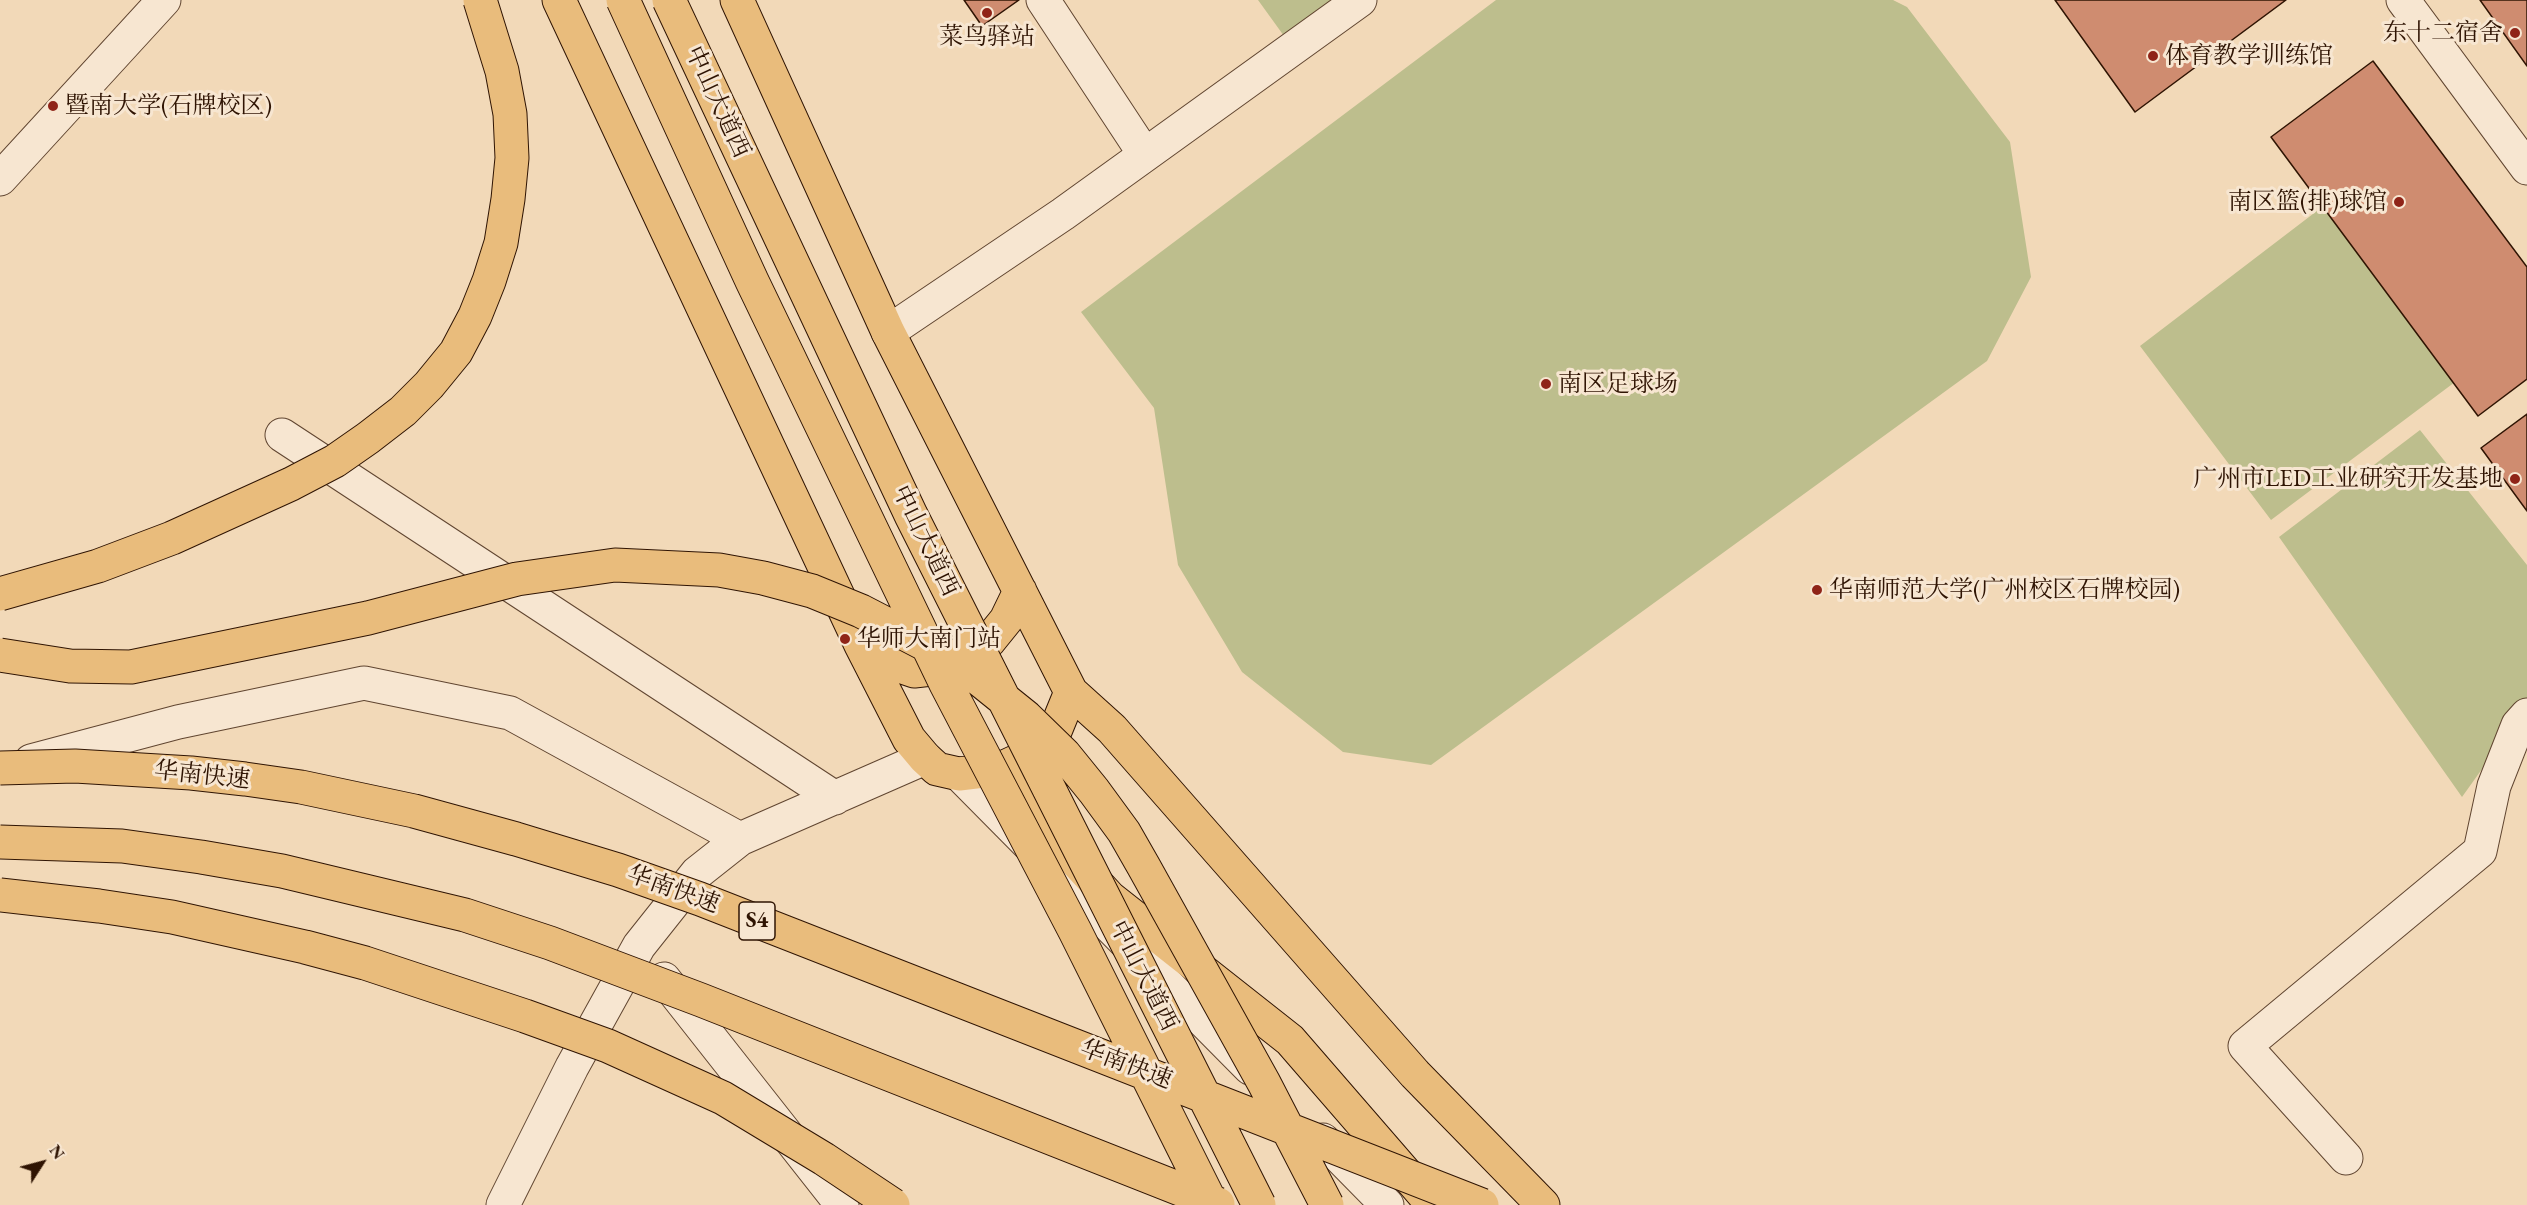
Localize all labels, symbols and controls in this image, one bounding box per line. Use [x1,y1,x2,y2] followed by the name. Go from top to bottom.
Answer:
[980,6,994,20] marker: 菜鸟驿站
[2383,19,2503,47] place label: 东十二宿舍
[939,23,1035,51] place label: 菜鸟驿站
[2508,26,2522,40] marker: 东十二宿舍
[679,42,755,162] street label: 中山大道西
[2165,42,2333,70] place label: 体育教学训练馆
[2146,49,2160,63] marker: 体育教学训练馆
[65,92,272,120] place label: 暨南大学(石牌校区)
[46,99,60,113] marker: 暨南大学(石牌校区)
[2228,188,2387,216] place label: 南区篮(排)球馆
[2392,195,2406,209] marker: 南区篮(排)球馆
[1558,370,1678,398] place label: 南区足球场
[1539,377,1553,391] marker: 南区足球场
[2193,465,2503,493] place label: 广州市LED工业研究开发基地
[2508,472,2522,486] marker: 广州市LED工业研究开发基地
[886,481,964,601] street label: 中山大道西
[1829,576,2180,604] place label: 华南师范大学(广州校区石牌校园)
[1810,583,1824,597] marker: 华南师范大学(广州校区石牌校园)
[857,625,1001,653] place label: 华师大南门站
[838,632,852,646] marker: 华师大南门站
[153,757,251,795] street label: 华南快速
[623,860,723,920] street label: 华南快速
[739,902,775,940] road number: S4
[1103,916,1183,1036] street label: 中山大道西
[1076,1034,1176,1096] street label: 华南快速
[12,1133,72,1193] north arrow
[45,1141,69,1164] text: N

